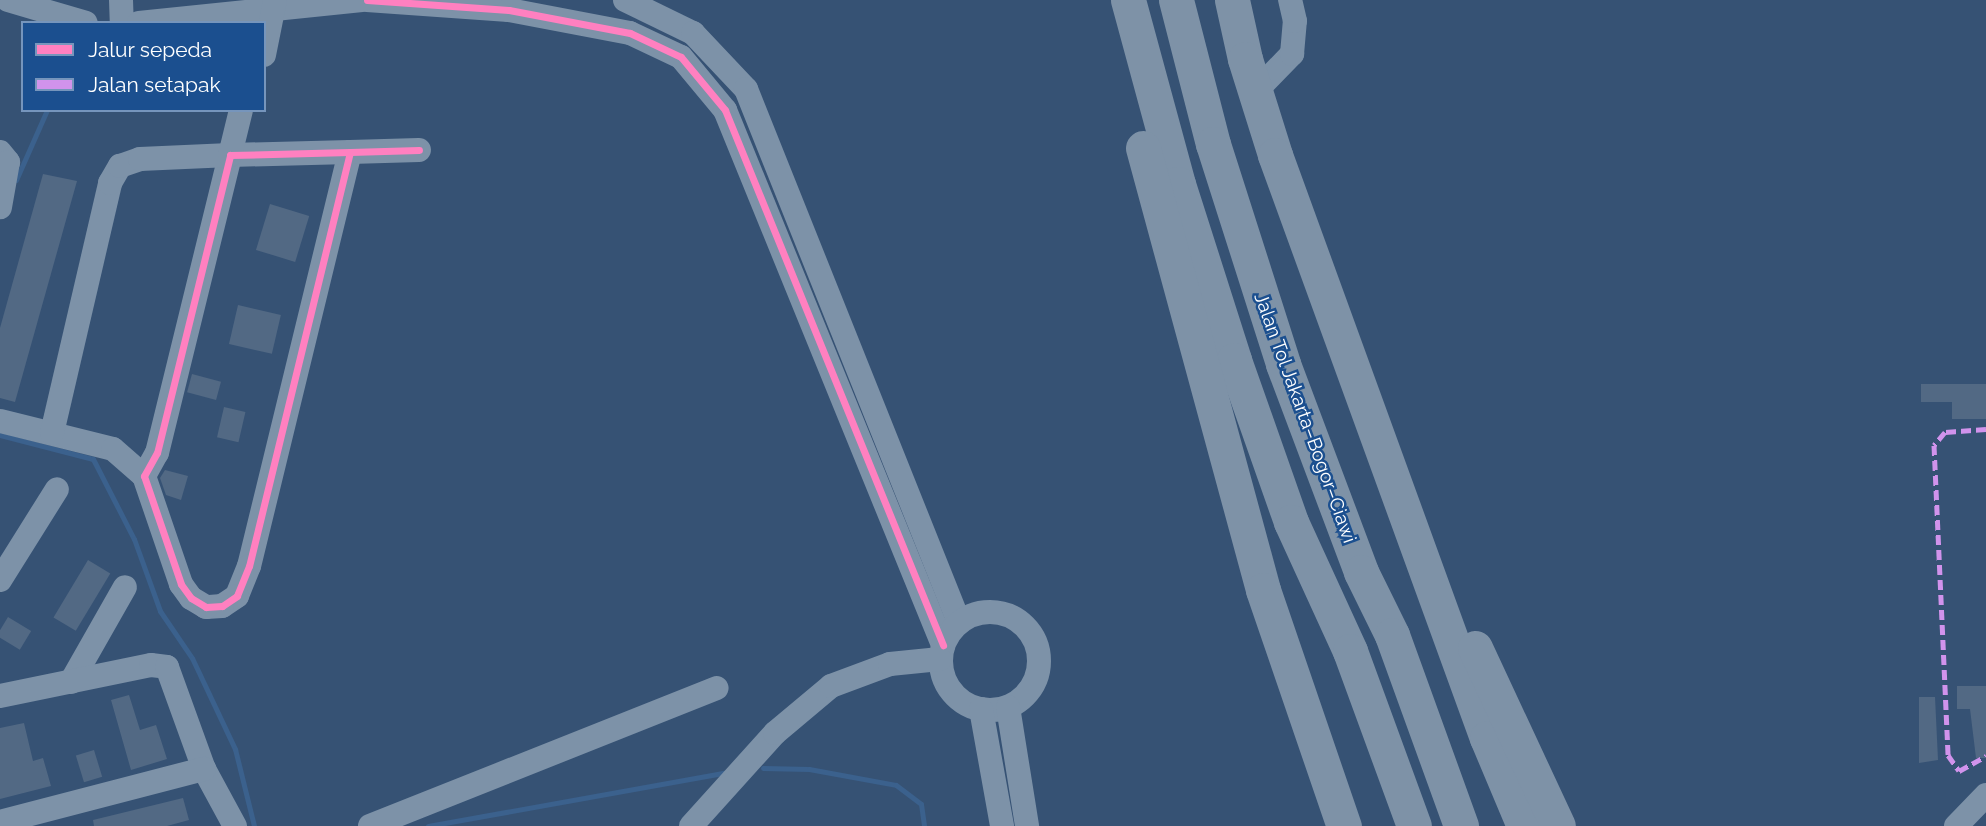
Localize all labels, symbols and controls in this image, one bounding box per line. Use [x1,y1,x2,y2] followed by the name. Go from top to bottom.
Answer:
[21,21,266,112] legend
[88,37,212,62] text: Jalur sepeda
[88,72,221,97] text: Jalan setapak
[1249,289,1361,547] street label: Jalan Tol Jakarta–Bogor–Ciawi

